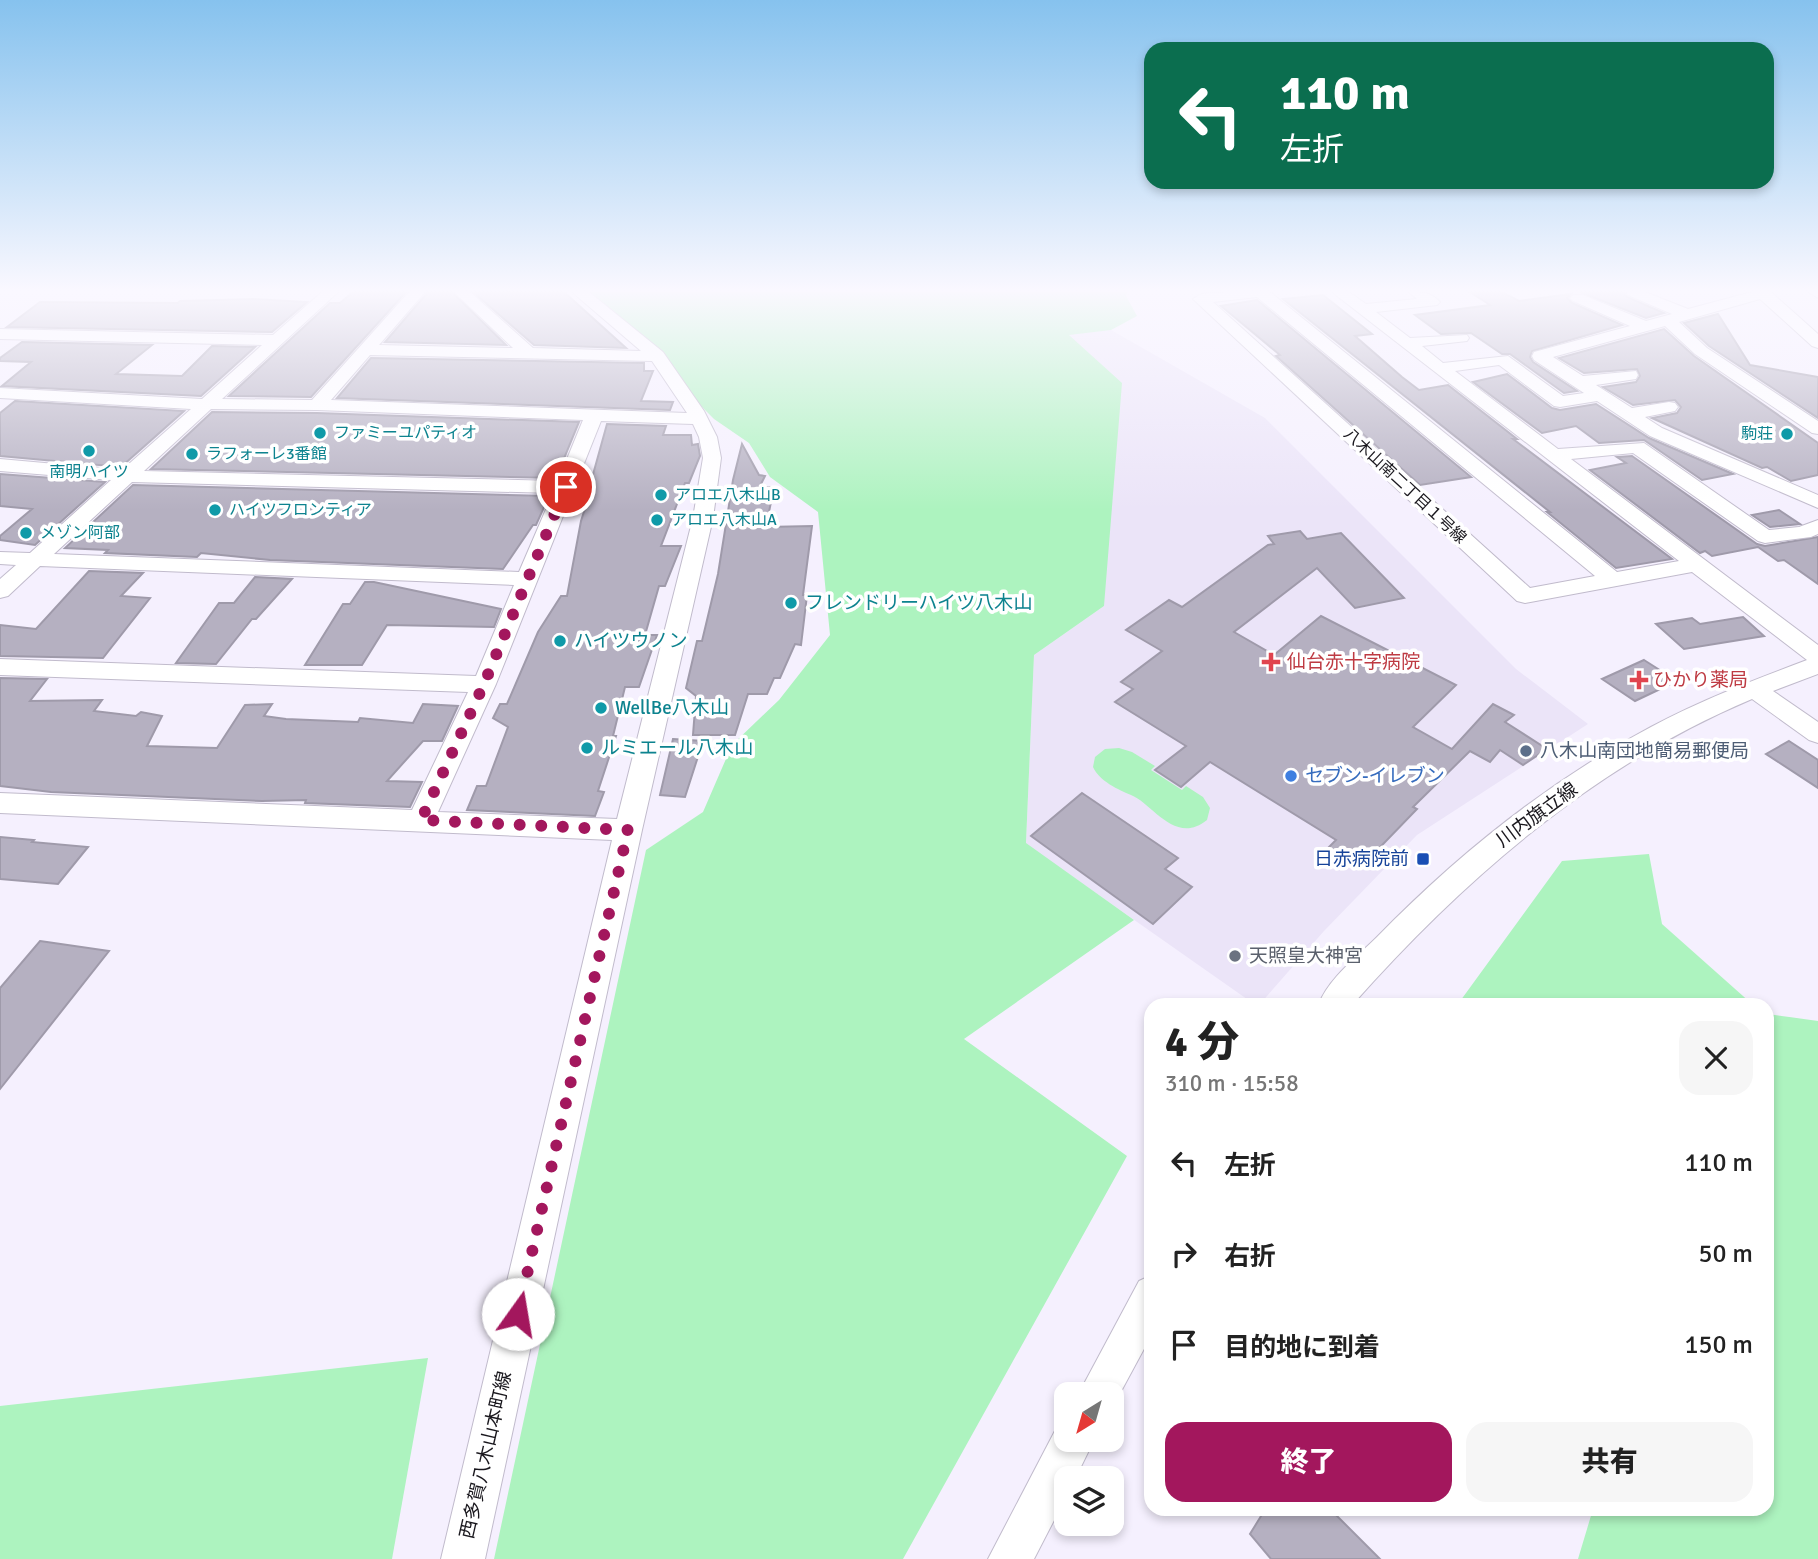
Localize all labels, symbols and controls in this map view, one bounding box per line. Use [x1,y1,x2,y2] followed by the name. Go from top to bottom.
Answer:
[1280,63,1410,123] text: 110 m
[1165,70,1256,161] icon: left
[1280,130,1344,169] text: 左折
[334,423,477,443] place label: ファミーユパティオ
[1340,424,1470,548] street label: 八木山南二丁目１号線
[1741,424,1773,444] place label: 駒荘
[312,425,328,441] marker: ファミーユパティオ
[1779,426,1795,442] marker: 駒荘
[81,443,97,459] marker: 南明ハイツ
[206,444,327,464] place label: ラフォーレ3番館
[184,446,200,462] marker: ラフォーレ3番館
[536,457,596,517] pin
[49,462,129,482] place label: 南明ハイツ
[547,468,585,506] icon: arrive
[675,485,781,505] place label: アロエ八木山B
[653,487,669,503] marker: アロエ八木山B
[229,500,372,520] place label: ハイツフロンティア
[207,502,223,518] marker: ハイツフロンティア
[671,510,777,530] place label: アロエ八木山A
[649,512,665,528] marker: アロエ八木山A
[40,523,120,543] place label: メゾン阿部
[18,525,34,541] marker: メゾン阿部
[805,591,1032,615] place label: フレンドリーハイツ八木山
[783,595,799,611] marker: フレンドリーハイツ八木山
[574,629,688,653] place label: ハイツウノン
[552,633,568,649] marker: ハイツウノン
[1287,650,1420,674] place label: 仙台赤十字病院
[1261,652,1281,672] marker: 仙台赤十字病院
[1653,668,1748,692] place label: ひかり薬局
[1631,672,1647,688] marker: ひかり薬局
[615,696,729,720] place label: WellBe八木山
[593,700,609,716] marker: WellBe八木山
[601,736,753,760] place label: ルミエール八木山
[1540,739,1749,763] place label: 八木山南団地簡易郵便局
[579,740,595,756] marker: ルミエール八木山
[1518,743,1534,759] marker: 八木山南団地簡易郵便局
[1305,764,1445,788] place label: セブン-イレブン
[1283,768,1299,784] marker: セブン-イレブン
[1492,777,1582,853] street label: 川内旗立線
[1314,847,1409,871] place label: 日赤病院前
[1415,851,1431,867] marker: 日赤病院前
[1249,944,1363,968] place label: 天照皇大神宮
[1227,948,1243,964] marker: 天照皇大神宮
[1165,1017,1239,1068] text: 4 分
[1679,1021,1753,1095] button: close
[1165,1069,1299,1098] text: 310 m · 15:58
[1165,1144,1203,1182] icon: left
[1684,1147,1753,1179] text: 110 m
[1224,1150,1276,1182] text: 左折
[1165,1235,1203,1273] icon: right
[1698,1238,1753,1270] text: 50 m
[1224,1241,1276,1273] text: 右折
[481,1277,555,1351] position arrow
[1165,1326,1203,1364] icon: arrive
[1684,1329,1753,1361] text: 150 m
[1224,1332,1380,1364] text: 目的地に到着
[455,1369,517,1541] street label: 西多賀八木山本町線
[1054,1382,1124,1452] north arrow
[1054,1382,1124,1536] map controls
[1165,1422,1452,1502] button: 終了
[1466,1422,1753,1502] button: 共有
[1054,1466,1124,1536] button: layers

